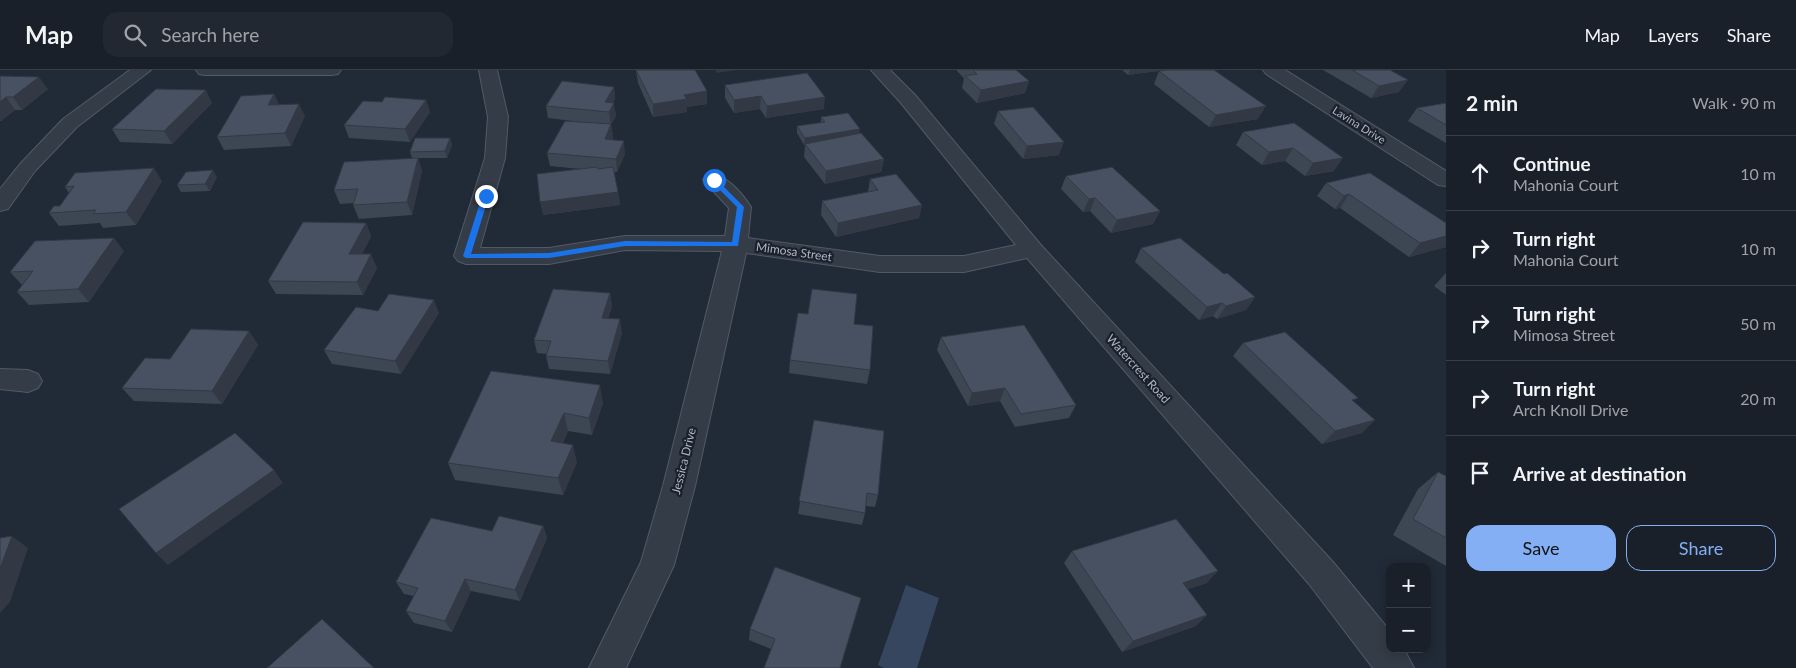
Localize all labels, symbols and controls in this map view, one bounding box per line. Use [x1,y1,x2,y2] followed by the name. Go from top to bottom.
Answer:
[103,12,453,57] search box
[25,20,73,49] text: Map
[121,21,149,49] icon: search
[161,23,259,46] text: Search here
[1584,24,1620,46] text: Map
[1648,24,1699,46] text: Layers
[1727,24,1771,46] text: Share
[1466,90,1518,115] text: 2 min
[1692,93,1776,112] text: Walk · 90 m
[1330,103,1388,146] street label: Lavina Drive
[1513,152,1591,175] text: Continue
[1466,159,1494,187] icon: ahead
[1740,164,1776,183] text: 10 m
[703,169,726,192] route start
[1513,175,1618,194] text: Mahonia Court
[475,185,498,208] route end
[1513,227,1595,250] text: Turn right
[1466,234,1494,262] icon: right
[755,239,834,264] street label: Mimosa Street
[1740,239,1776,258] text: 10 m
[1513,250,1618,269] text: Mahonia Court
[1513,302,1595,325] text: Turn right
[1466,309,1494,337] icon: right
[1740,314,1776,333] text: 50 m
[1513,325,1615,344] text: Mimosa Street
[1103,331,1173,406] street label: Watercrest Road
[1513,377,1595,400] text: Turn right
[1466,384,1494,412] icon: right
[1740,389,1776,408] text: 20 m
[1513,400,1628,419] text: Arch Knoll Drive
[668,426,699,496] street label: Jessica Drive
[1466,459,1494,487] icon: arrive
[1513,462,1686,485] text: Arrive at destination
[1466,525,1616,571] button: Save
[1626,525,1776,571] button: Share
[1386,563,1431,653] map controls
[1386,563,1431,608] button: +
[1386,608,1431,653] button: −

